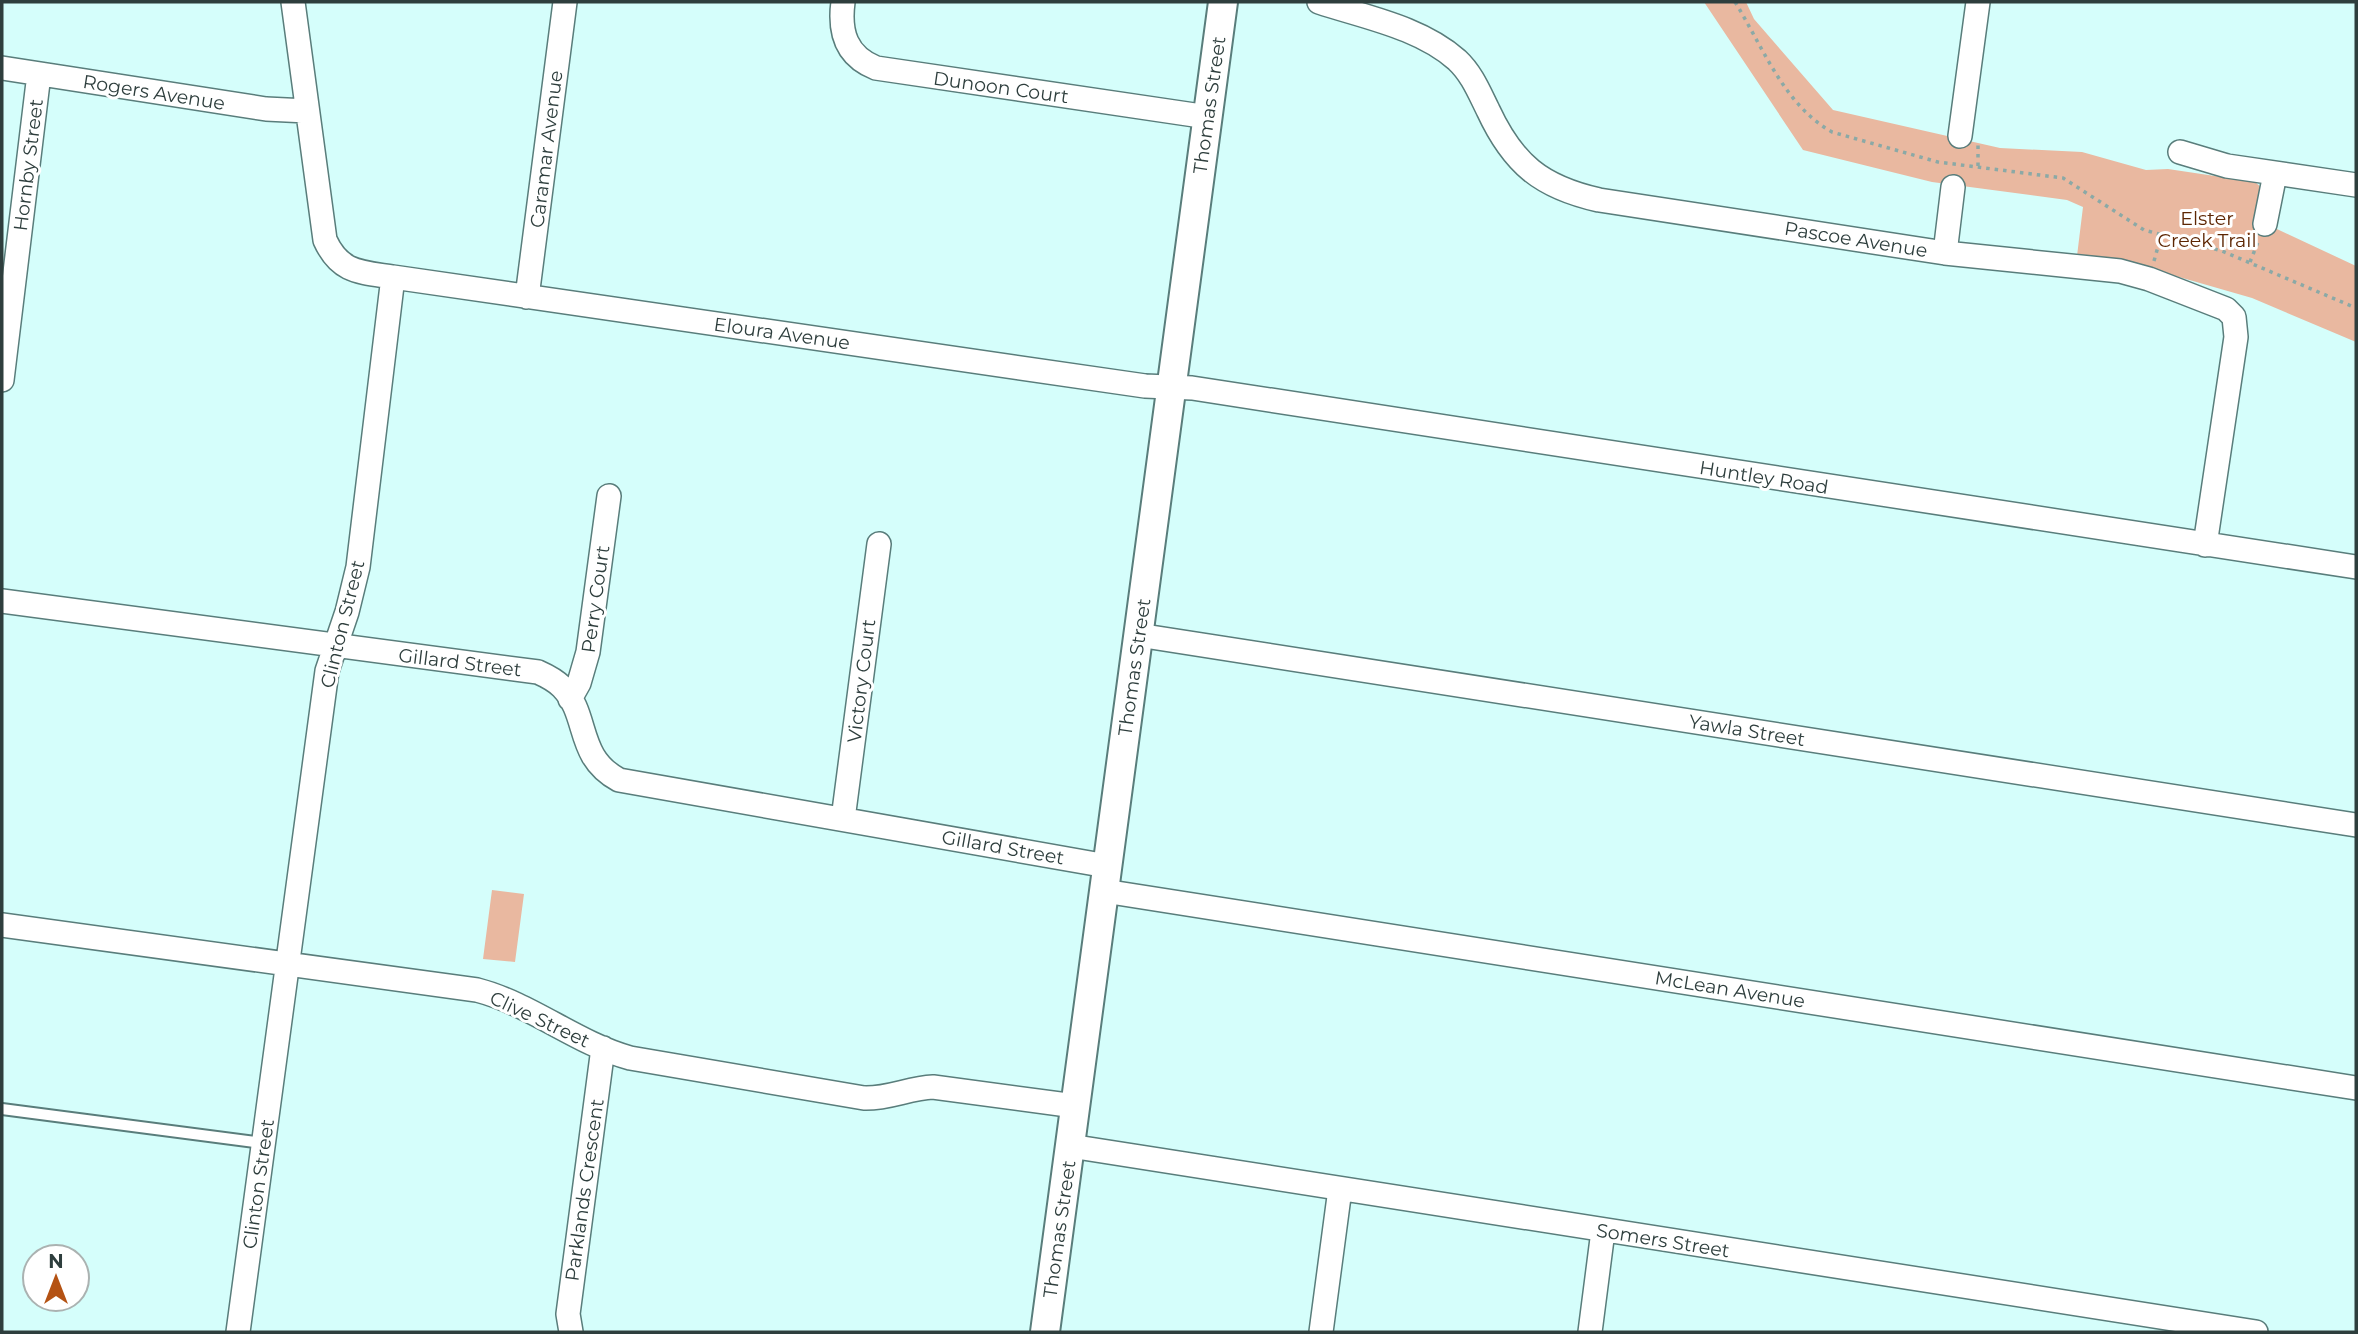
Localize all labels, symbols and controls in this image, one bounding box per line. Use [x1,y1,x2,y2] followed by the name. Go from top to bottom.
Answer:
[1188,35,1231,175] street label: Thomas Street
[932,67,1070,108] street label: Dunoon Court
[525,69,568,229] street label: Caramar Avenue
[81,70,227,115] street label: Rogers Avenue
[9,97,48,232] street label: Hornby Street
[2157,207,2257,252] park label: Elster Creek Trail
[1783,217,1929,262] street label: Pascoe Avenue
[712,313,851,354] street label: Eloura Avenue
[1698,456,1830,499] street label: Huntley Road
[577,543,614,654] street label: Perry Court
[315,557,370,690] street label: Clinton Street
[1113,597,1156,737] street label: Thomas Street
[843,618,881,744] street label: Victory Court
[397,644,523,681] street label: Gillard Street
[1687,710,1807,751] street label: Yawla Street
[940,825,1066,870] street label: Gillard Street
[1653,966,1807,1013] street label: McLean Avenue
[486,986,594,1053] street label: Clive Street
[560,1097,609,1283] street label: Parklands Crescent
[238,1117,279,1251] street label: Clinton Street
[1038,1159,1081,1299] street label: Thomas Street
[1595,1219,1731,1262] street label: Somers Street
[21,1243,91,1313] north arrow
[48,1250,64,1273] text: N

